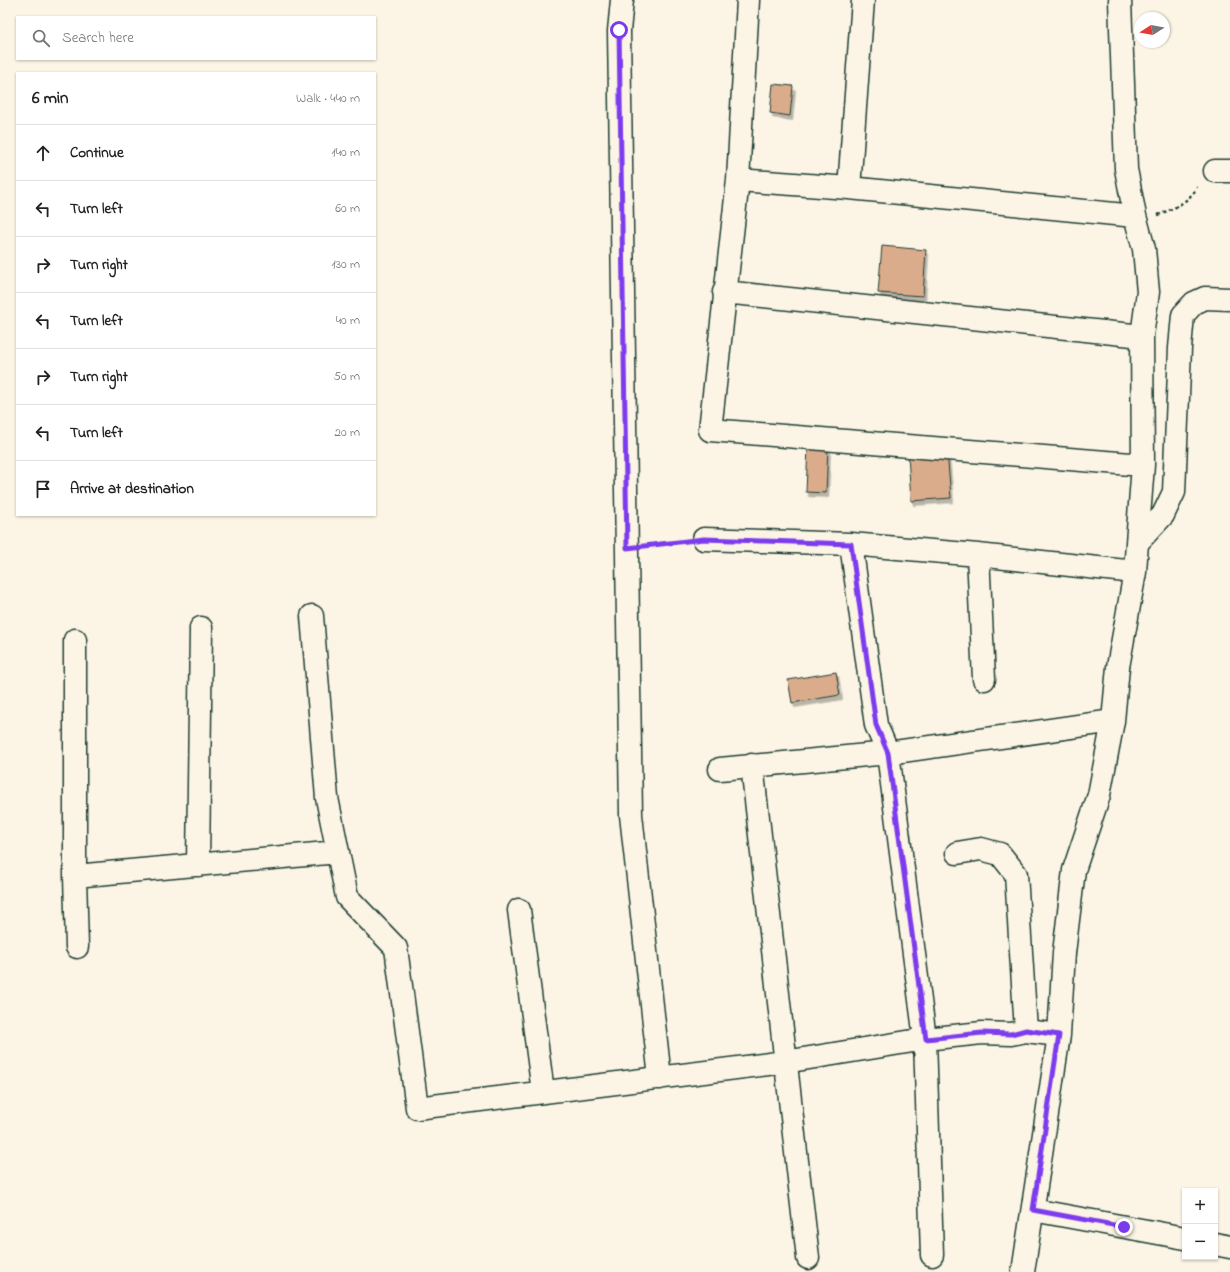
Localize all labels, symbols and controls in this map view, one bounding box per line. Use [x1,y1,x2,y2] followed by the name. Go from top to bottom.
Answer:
[1134,12,1170,48] north arrow
[16,16,376,60] search box
[610,21,628,39] route start
[30,27,52,49] icon: search
[62,27,134,49] text: Search here
[32,86,68,111] text: 6 min
[296,89,360,108] text: Walk · 440 m
[32,142,54,164] icon: ahead
[70,142,124,164] text: Continue
[332,143,360,162] text: 140 m
[32,198,54,220] icon: left
[70,198,123,220] text: Turn left
[335,199,360,218] text: 60 m
[32,254,54,276] icon: right
[70,254,128,276] text: Turn right
[332,255,360,274] text: 130 m
[32,310,54,332] icon: left
[70,310,123,332] text: Turn left
[336,311,360,330] text: 40 m
[32,366,54,388] icon: right
[70,366,128,388] text: Turn right
[334,367,360,386] text: 50 m
[32,422,54,444] icon: left
[70,422,123,444] text: Turn left
[335,423,360,442] text: 20 m
[32,478,54,500] icon: arrive
[70,478,194,500] text: Arrive at destination
[1182,1188,1218,1260] map controls
[1182,1188,1218,1224] button: +
[1115,1218,1133,1236] route end
[1182,1224,1218,1260] button: −

